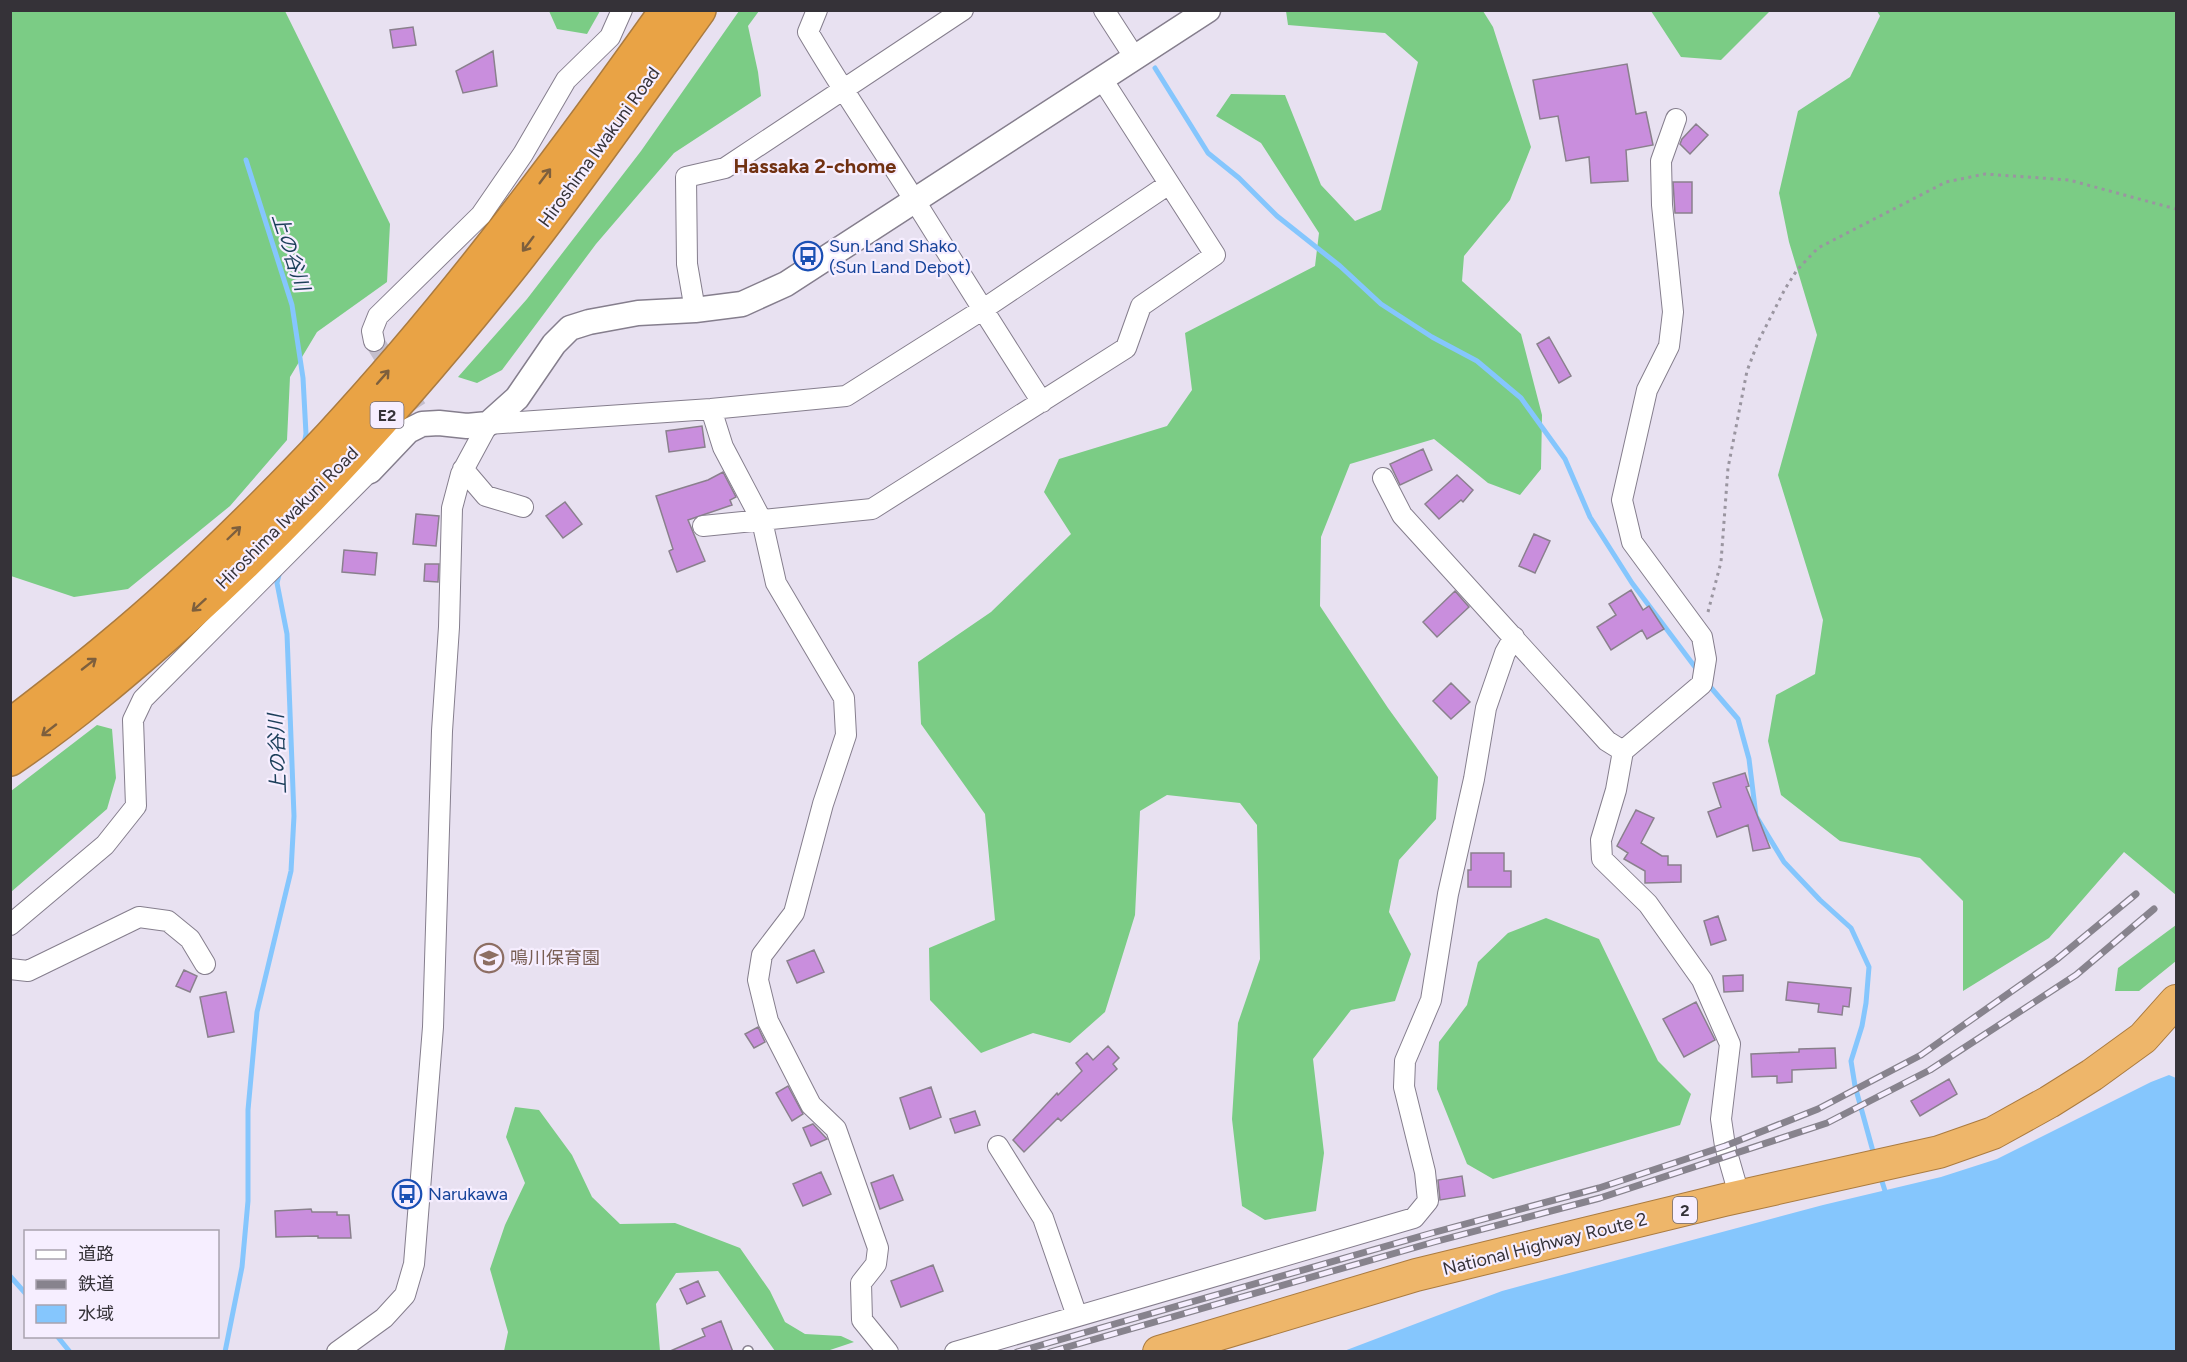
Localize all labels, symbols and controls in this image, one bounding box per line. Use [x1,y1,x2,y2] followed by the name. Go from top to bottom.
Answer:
[533,63,665,231] street label: Hiroshima Iwakuni Road
[734,154,896,178] district label: Hassaka 2-chome
[538,168,551,184] one-way arrow
[267,210,315,296] water label: 上の谷川
[829,235,971,278] place label: Sun Land Shako (Sun Land Depot)
[522,236,534,252] one-way arrow
[792,240,824,272] bus stop icon: Sun Land Shako (Sun Land Depot)
[376,370,390,385] one-way arrow
[370,402,404,428] road number: E2
[211,442,363,594] street label: Hiroshima Iwakuni Road
[227,526,242,540] one-way arrow
[192,598,207,612] one-way arrow
[81,657,97,670] one-way arrow
[264,712,290,794] water label: 上の谷川
[42,724,58,736] one-way arrow
[473,942,505,974] school or university icon: 鳴川保育園
[510,947,600,969] place label: 鳴川保育園
[391,1178,423,1210] bus stop icon: Narukawa
[428,1183,508,1205] place label: Narukawa
[1673,1197,1697,1223] road number: 2
[1440,1208,1650,1280] street label: National Highway Route 2
[24,1230,219,1338] legend
[78,1243,114,1265] text: 道路
[78,1273,114,1295] text: 鉄道
[78,1303,114,1325] text: 水域

